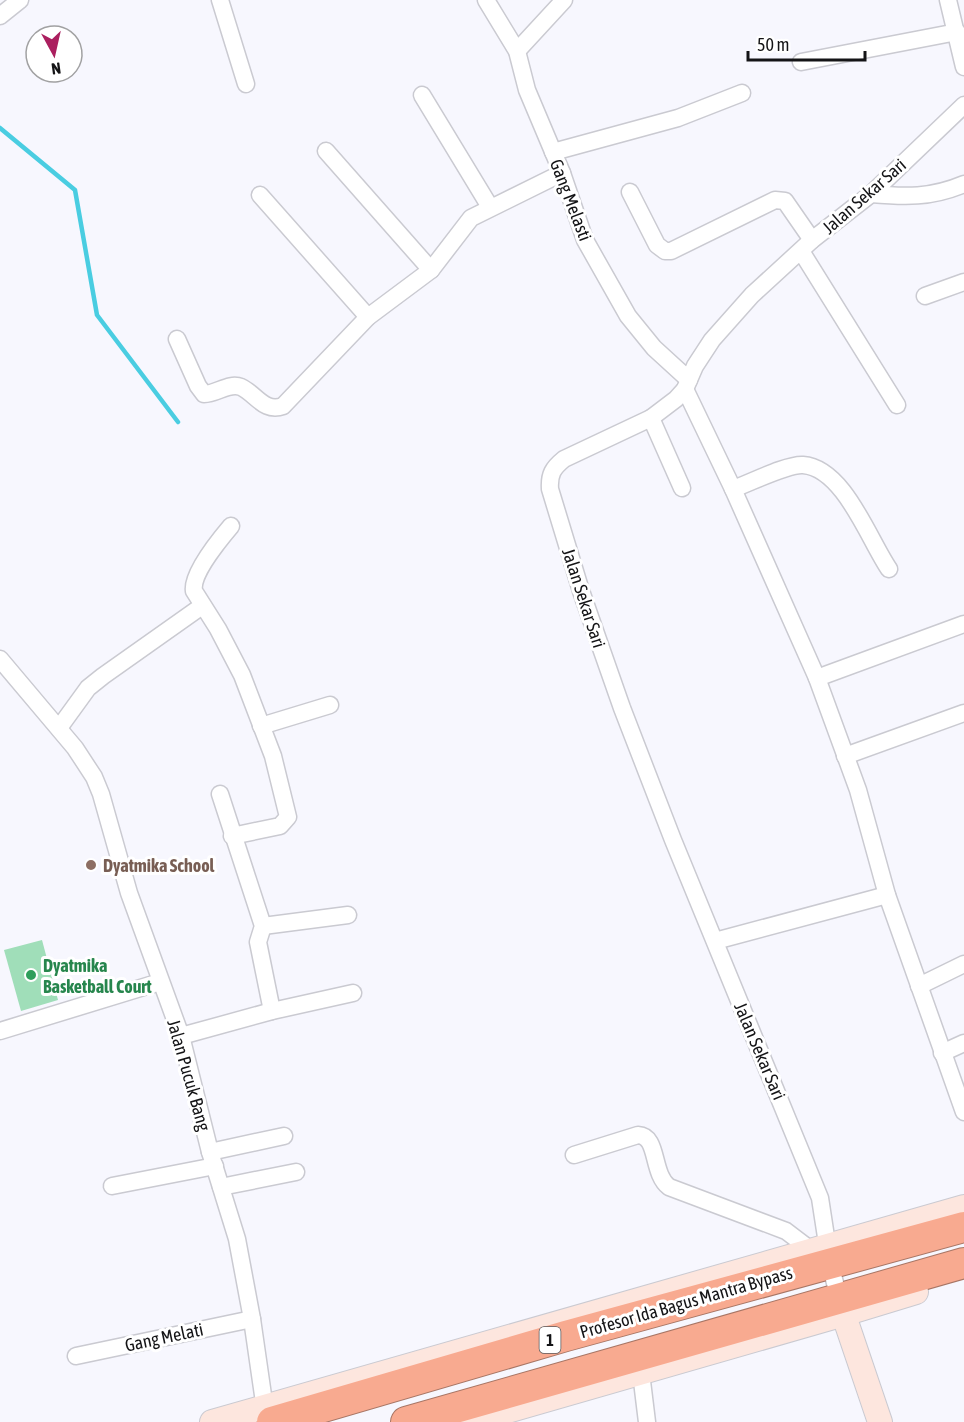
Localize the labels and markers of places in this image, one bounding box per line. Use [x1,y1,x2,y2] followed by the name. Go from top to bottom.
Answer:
[103,855,215,876] place label: Dyatmika School
[84,858,98,872] marker: Dyatmika School
[43,955,152,997] place label: Dyatmika Basketball Court
[24,968,38,982] marker: Dyatmika Basketball Court

